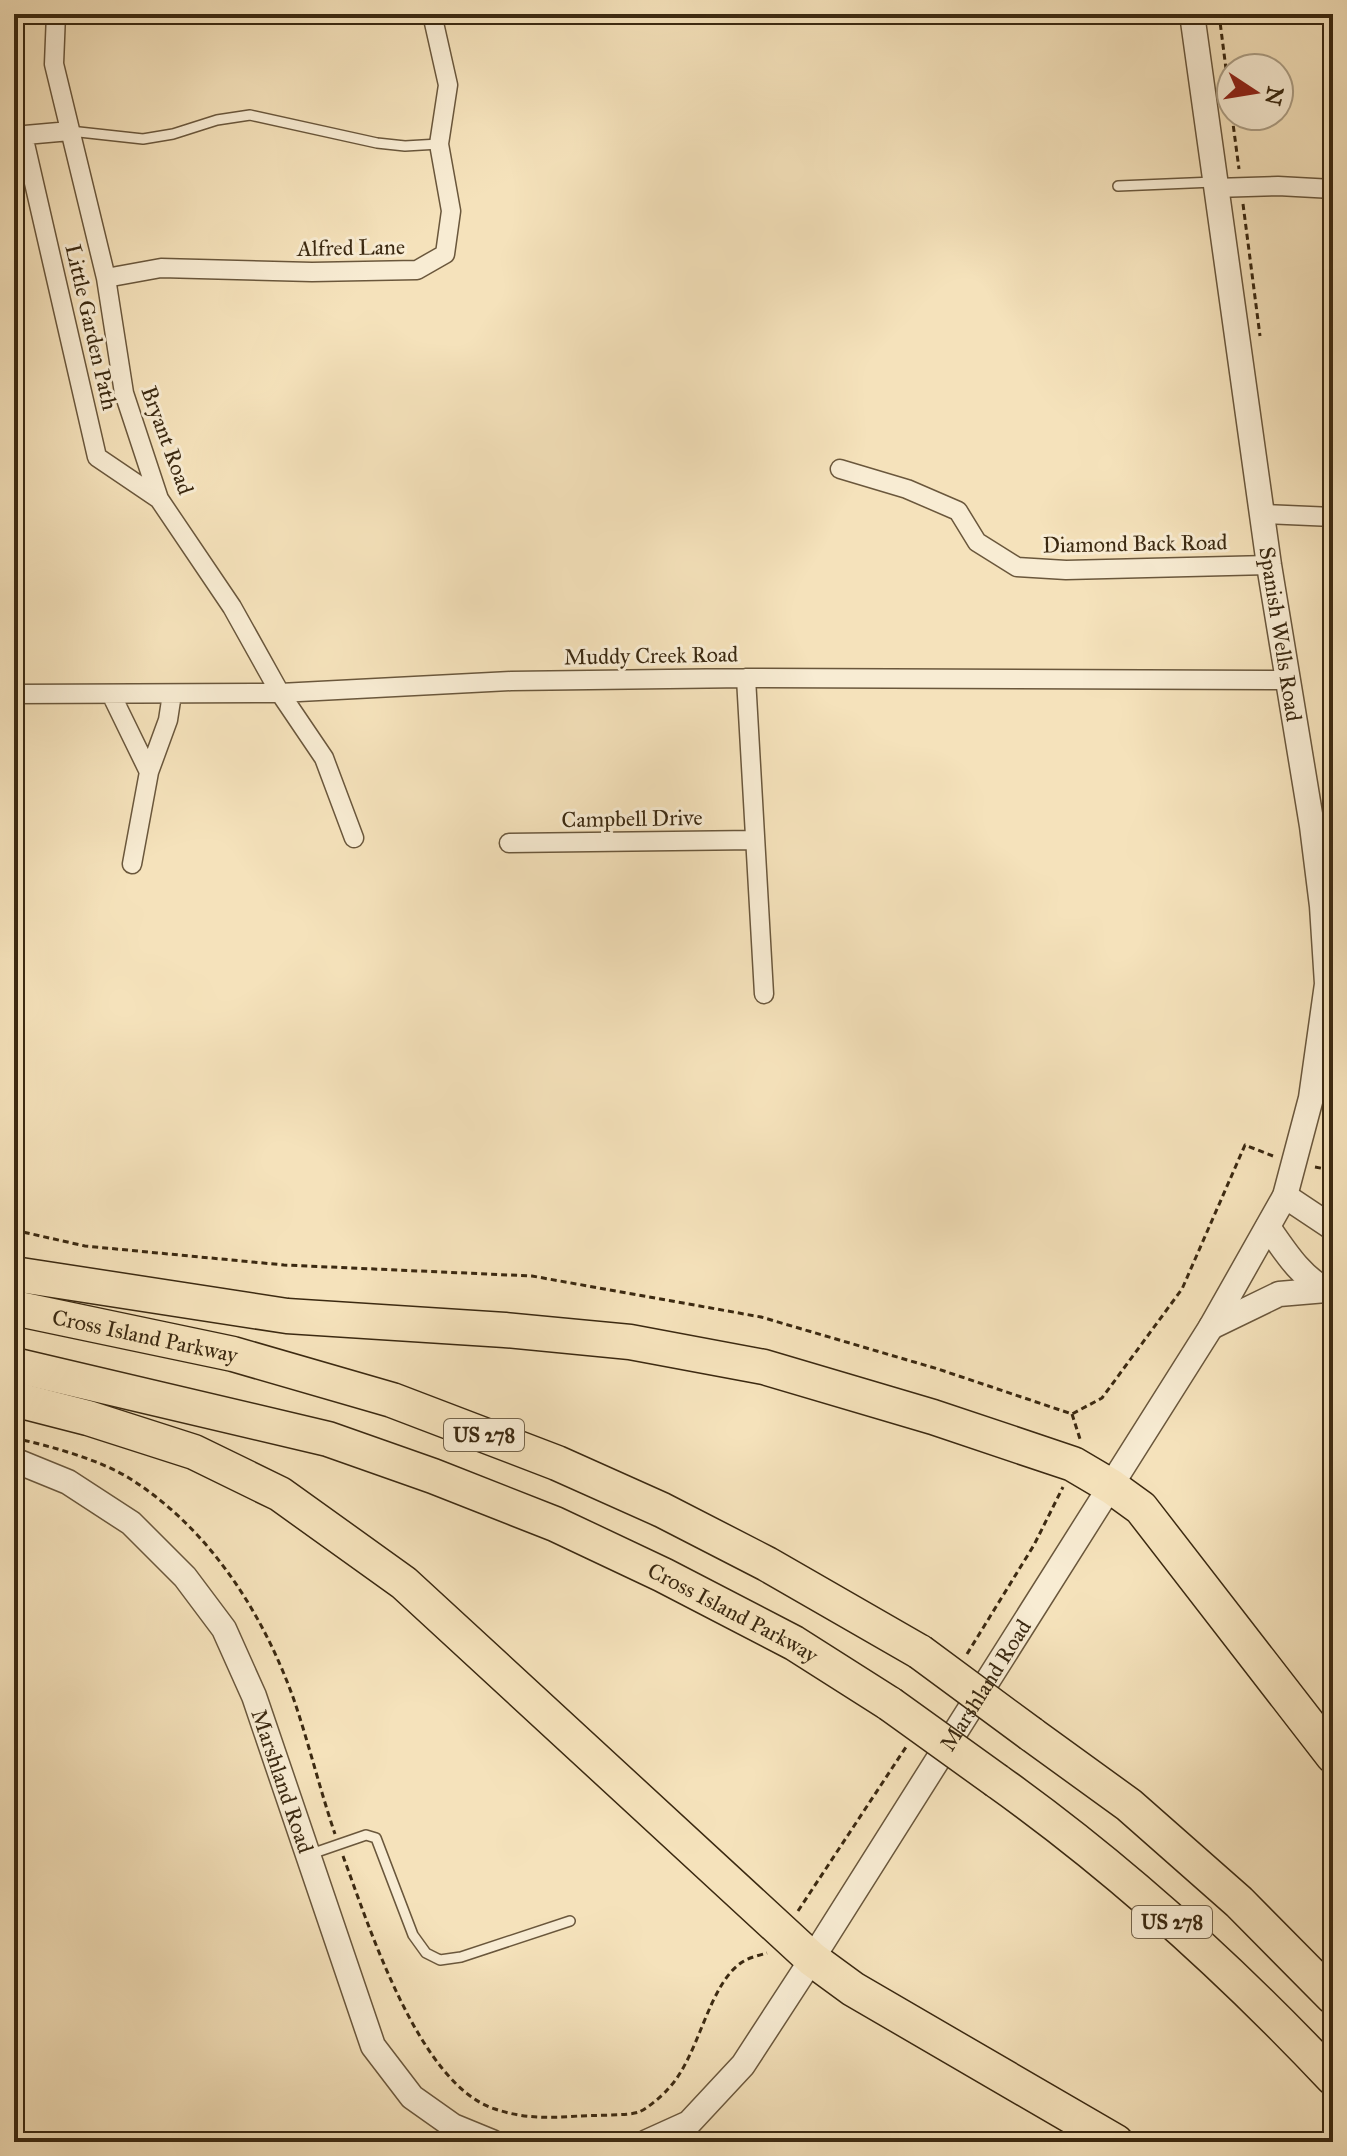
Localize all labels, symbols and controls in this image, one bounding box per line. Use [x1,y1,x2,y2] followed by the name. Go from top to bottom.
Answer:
[1215,52,1295,132] north arrow
[1259,84,1289,108] text: N
[296,233,405,262] street label: Alfred Lane
[59,242,124,413] street label: Little Garden Path
[135,382,200,498] street label: Bryant Road
[1042,528,1228,559] street label: Diamond Back Road
[1253,545,1308,723] street label: Spanish Wells Road
[564,640,738,671] street label: Muddy Creek Road
[561,804,703,833] street label: Campbell Drive
[50,1303,241,1369] street label: Cross Island Parkway
[444,1419,524,1451] road number: US 278
[644,1557,824,1669] street label: Cross Island Parkway
[934,1614,1037,1756] street label: Marshland Road
[245,1706,319,1857] street label: Marshland Road
[1132,1906,1212,1938] road number: US 278

